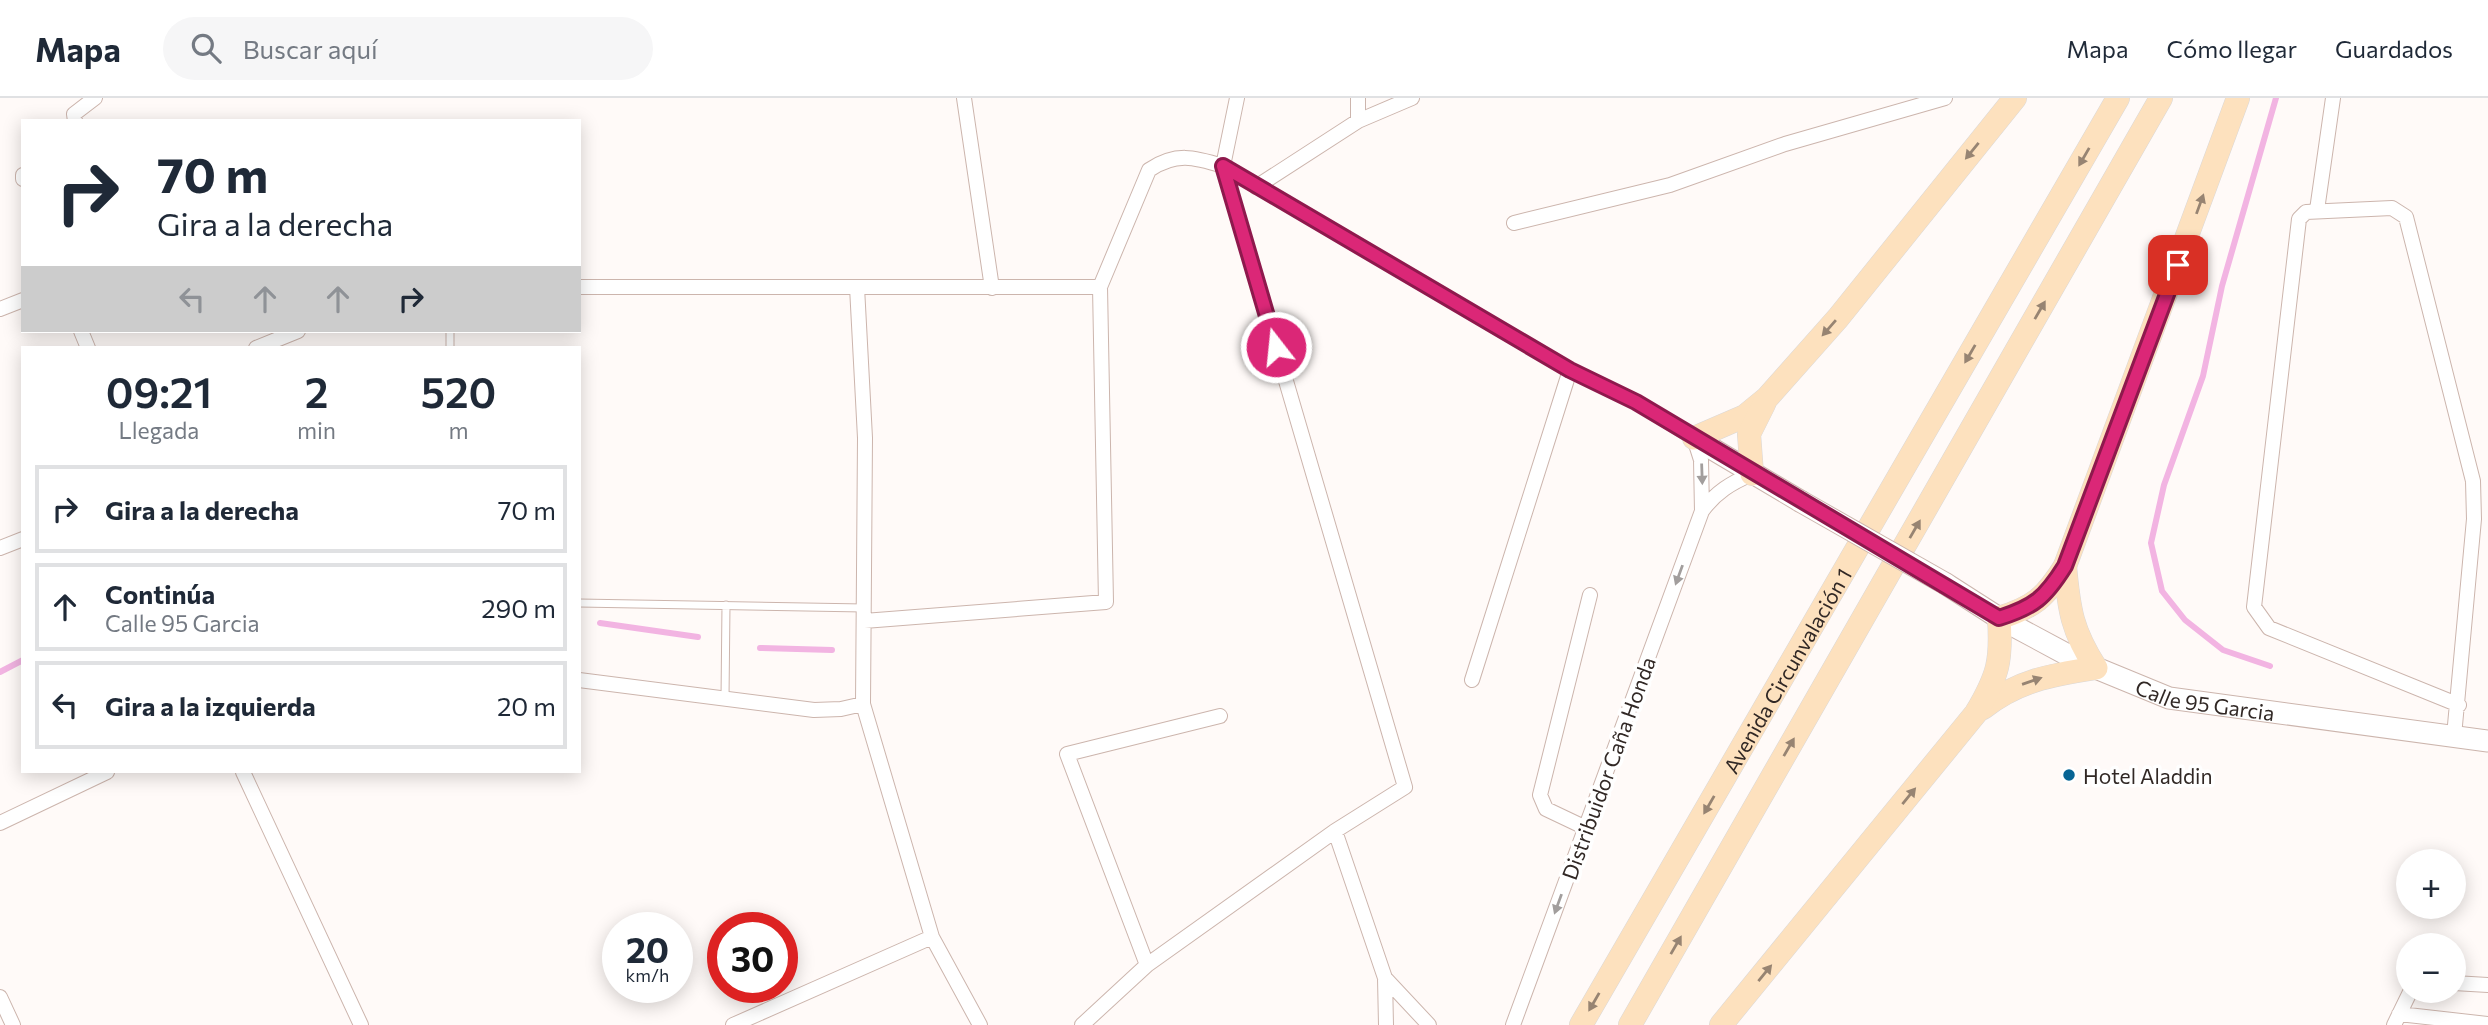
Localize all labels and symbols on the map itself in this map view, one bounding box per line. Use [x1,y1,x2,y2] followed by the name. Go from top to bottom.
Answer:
[1965,142,1980,160] one-way arrow
[2077,148,2090,167] one-way arrow
[2195,193,2206,214] one-way arrow
[2148,235,2208,295] pin
[2034,300,2046,320] one-way arrow
[1239,310,1313,384] position arrow
[1821,319,1837,337] one-way arrow
[1964,345,1976,364] one-way arrow
[1696,463,1707,485] one-way arrow
[1908,519,1921,538] one-way arrow
[1717,563,1856,777] street label: Avenida Circunvalación 1
[1673,565,1684,586] one-way arrow
[1556,653,1660,883] street label: Distribuidor Caña Honda
[2132,673,2276,725] street label: Calle 95 Garcia
[2022,675,2043,686] one-way arrow
[1783,738,1795,757] one-way arrow
[2083,763,2213,788] place label: Hotel Aladdin
[2061,767,2077,783] marker: Hotel Aladdin
[1901,788,1916,806] one-way arrow
[1702,796,1715,815] one-way arrow
[1552,893,1563,914] one-way arrow
[707,912,798,1003] speed limit sign: 30
[1670,935,1682,954] one-way arrow
[1757,964,1772,982] one-way arrow
[1588,993,1600,1012] one-way arrow

